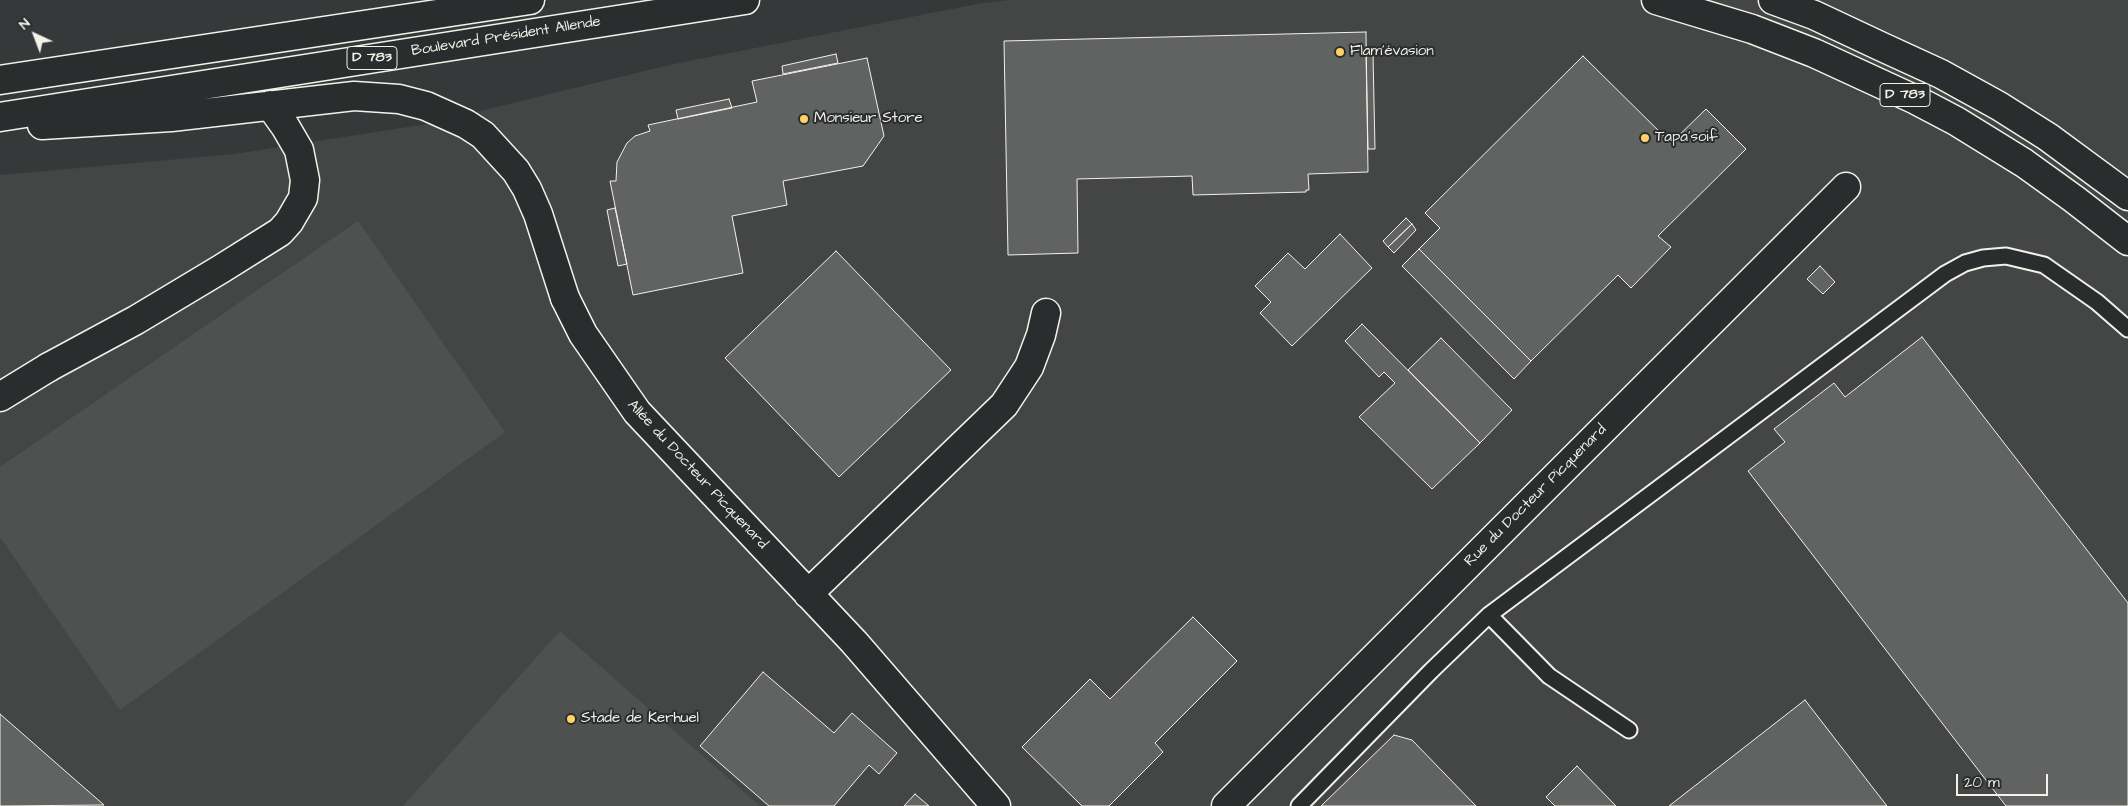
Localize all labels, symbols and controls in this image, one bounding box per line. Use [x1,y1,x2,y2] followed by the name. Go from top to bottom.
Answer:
[10,10,60,60] north arrow
[410,13,602,61] street label: Boulevard Président Allende
[15,14,35,34] text: N
[1350,43,1434,61] place label: Flam'évasion
[347,46,397,70] road number: D 783
[1334,46,1346,58] marker: Flam'évasion
[1880,84,1930,106] road number: D 783
[814,110,923,128] place label: Monsieur Store
[798,113,810,125] marker: Monsieur Store
[1655,129,1718,147] place label: Tapa'soif
[1639,132,1651,144] marker: Tapa'soif
[623,397,771,553] street label: Allée du Docteur Picquenard
[1461,421,1611,571] street label: Rue du Docteur Picquenard
[581,710,699,728] place label: Stade de Kerhuel
[565,713,577,725] marker: Stade de Kerhuel
[1958,764,2050,796] scale bar
[1964,772,2000,793] text: 20 m

